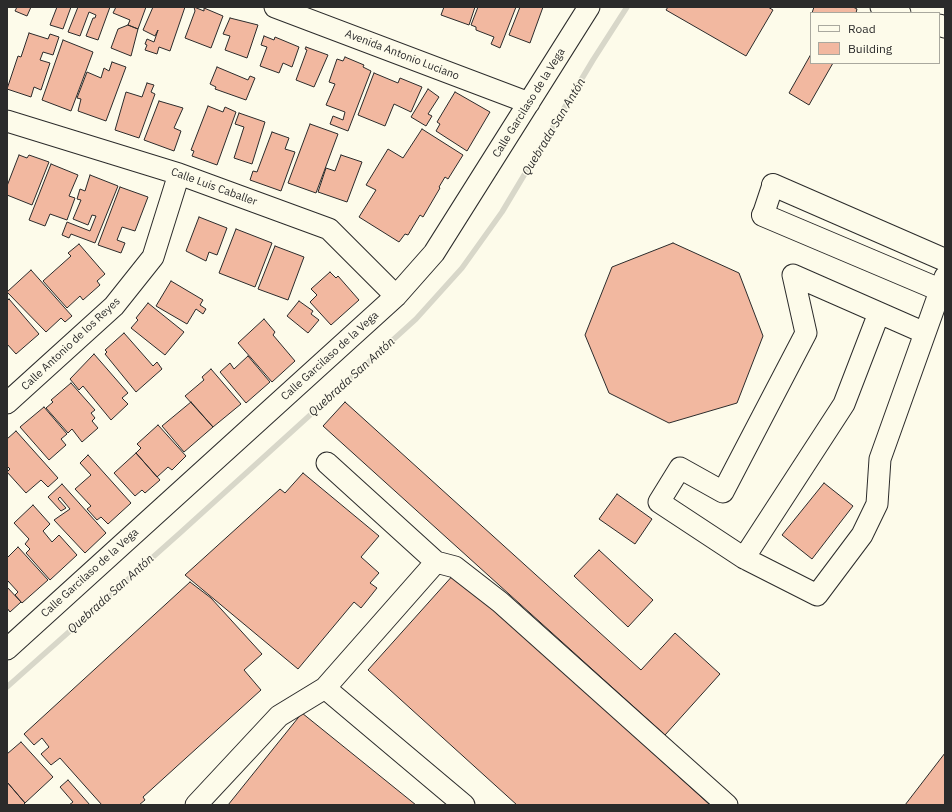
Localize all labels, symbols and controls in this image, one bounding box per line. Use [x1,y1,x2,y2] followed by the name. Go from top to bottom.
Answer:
[810,12,940,64] legend
[848,21,876,36] text: Road
[343,27,461,83] street label: Avenida Antonio Luciano
[848,41,892,56] text: Building
[490,46,568,160] street label: Calle Garcilaso de la Vega
[519,76,589,178] water label: Quebrada San Antón
[169,165,259,209] street label: Calle Luis Caballer
[19,295,123,393] street label: Calle Antonio de los Reyes
[279,309,381,403] street label: Calle Garcilaso de la Vega
[306,335,398,419] water label: Quebrada San Antón
[39,526,141,620] street label: Calle Garcilaso de la Vega
[65,552,157,636] water label: Quebrada San Antón

